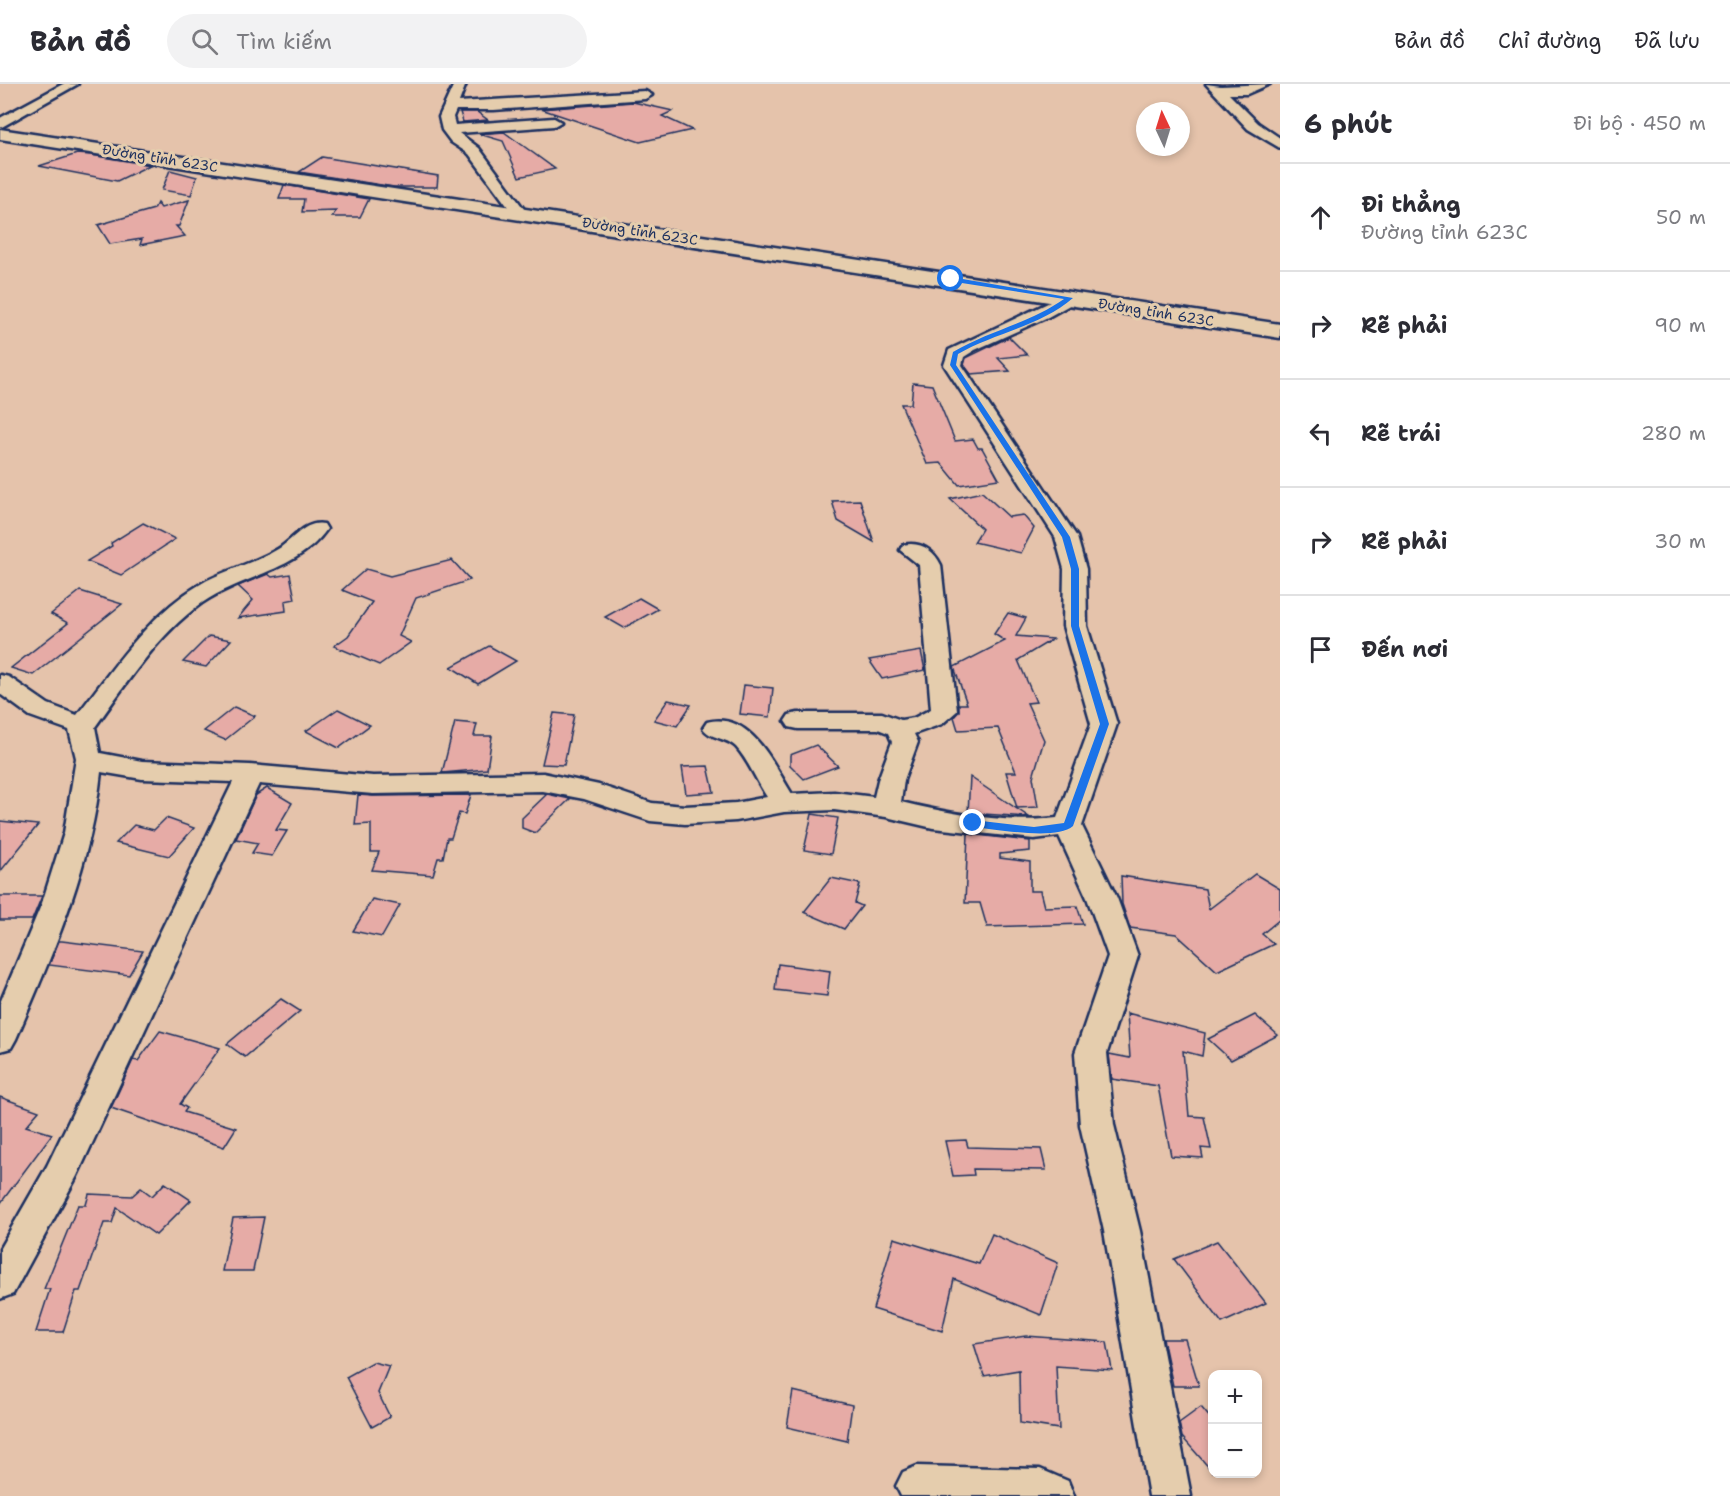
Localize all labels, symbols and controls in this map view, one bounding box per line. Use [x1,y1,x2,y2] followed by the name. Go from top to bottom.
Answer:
[167,14,587,68] search box
[30,22,131,60] text: Bản đồ
[188,25,221,58] icon: search
[236,27,332,56] text: Tìm kiếm
[1394,27,1465,55] text: Bản đồ
[1498,27,1601,55] text: Chỉ đường
[1634,27,1700,55] text: Đã lưu
[1136,102,1190,156] north arrow
[1304,106,1393,141] text: 6 phút
[1573,110,1706,136] text: Đi bộ · 450 m
[101,140,219,176] street label: Đường tỉnh 623C
[1361,190,1461,219] text: Đi thẳng
[1304,201,1337,234] icon: ahead
[1656,204,1706,230] text: 50 m
[581,213,699,249] street label: Đường tỉnh 623C
[1361,219,1528,245] text: Đường tỉnh 623C
[937,265,963,291] route start
[1097,294,1215,330] street label: Đường tỉnh 623C
[1304,309,1337,342] icon: right
[1361,311,1447,340] text: Rẽ phải
[1654,312,1706,338] text: 90 m
[1304,417,1337,450] icon: left
[1361,419,1441,448] text: Rẽ trái
[1641,420,1706,446] text: 280 m
[1304,525,1337,558] icon: right
[1361,527,1447,556] text: Rẽ phải
[1654,528,1706,554] text: 30 m
[1304,633,1337,666] icon: arrive
[1361,635,1448,664] text: Đến nơi
[959,809,985,835] route end
[1208,1370,1262,1478] map controls
[1208,1370,1262,1424] button: +
[1208,1424,1262,1478] button: −

